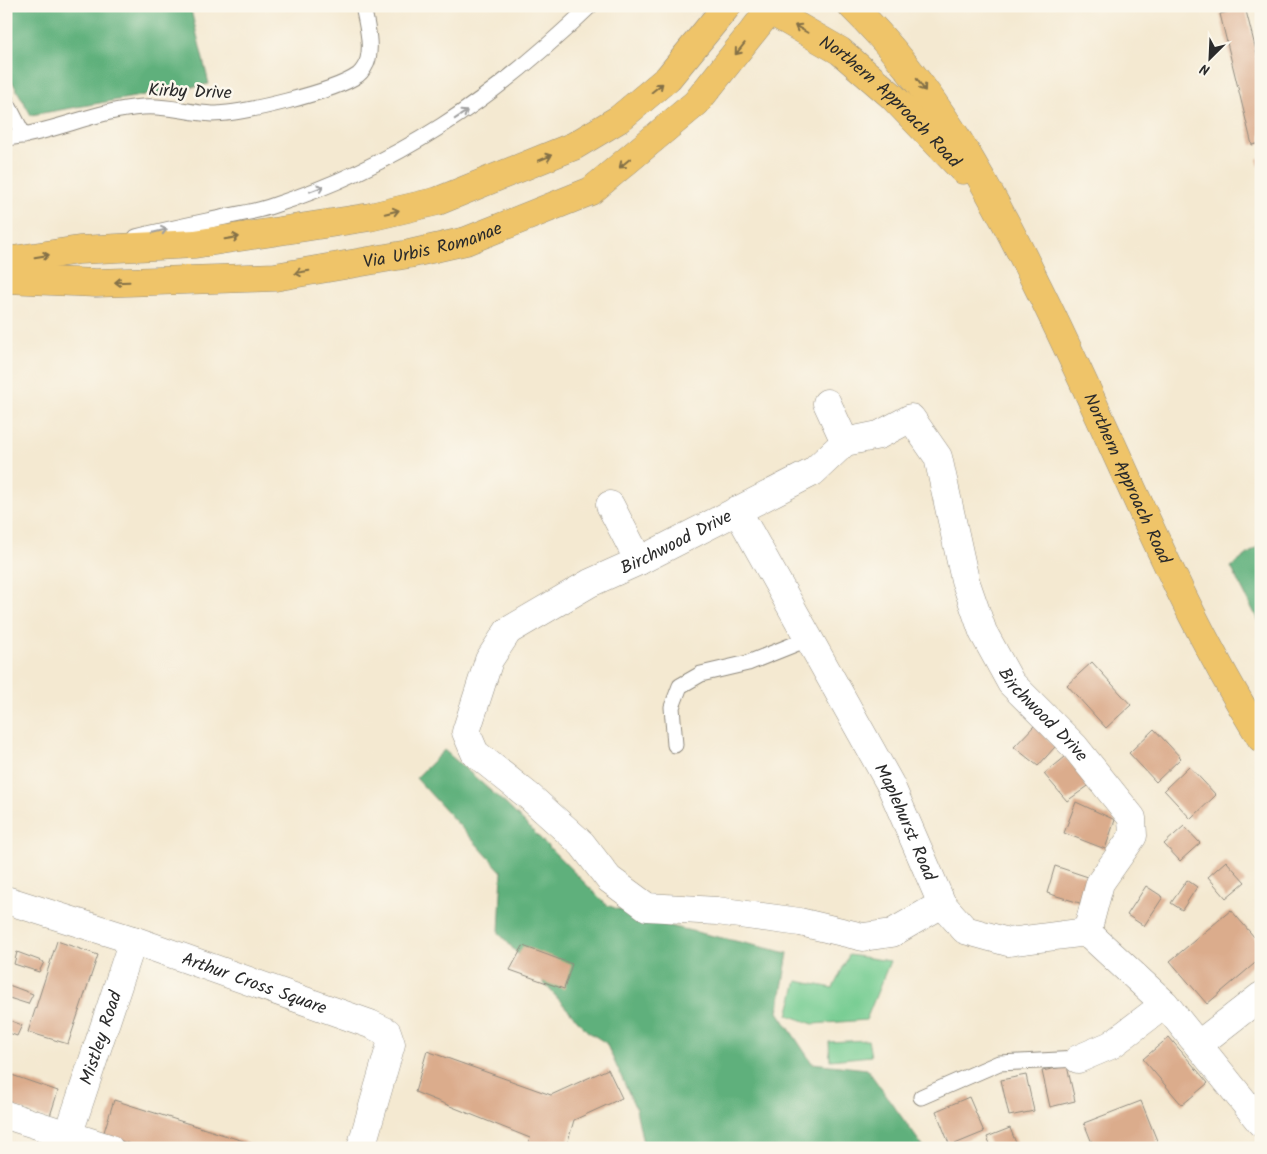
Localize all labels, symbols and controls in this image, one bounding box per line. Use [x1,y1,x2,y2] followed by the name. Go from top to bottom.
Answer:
[795,23,809,33] one-way arrow
[813,29,968,176] street label: Northern Approach Road
[1184,32,1234,82] north arrow
[734,42,745,55] one-way arrow
[1196,57,1214,81] text: N
[148,77,232,108] street label: Kirby Drive
[916,78,926,92] one-way arrow
[650,82,663,93] one-way arrow
[453,109,467,119] one-way arrow
[537,152,552,162] one-way arrow
[619,157,632,168] one-way arrow
[309,184,324,193] one-way arrow
[384,207,400,216] one-way arrow
[361,215,507,278] street label: Via Urbis Romanae
[152,226,168,235] one-way arrow
[223,233,239,243] one-way arrow
[34,250,50,260] one-way arrow
[294,268,310,278] one-way arrow
[114,277,130,287] one-way arrow
[1074,389,1179,570] street label: Northern Approach Road
[616,503,737,583] street label: Birchwood Drive
[989,663,1095,769] street label: Birchwood Drive
[865,759,944,887] street label: Maplehurst Road
[177,945,331,1024] street label: Arthur Cross Square
[73,987,131,1089] street label: Mistley Road

